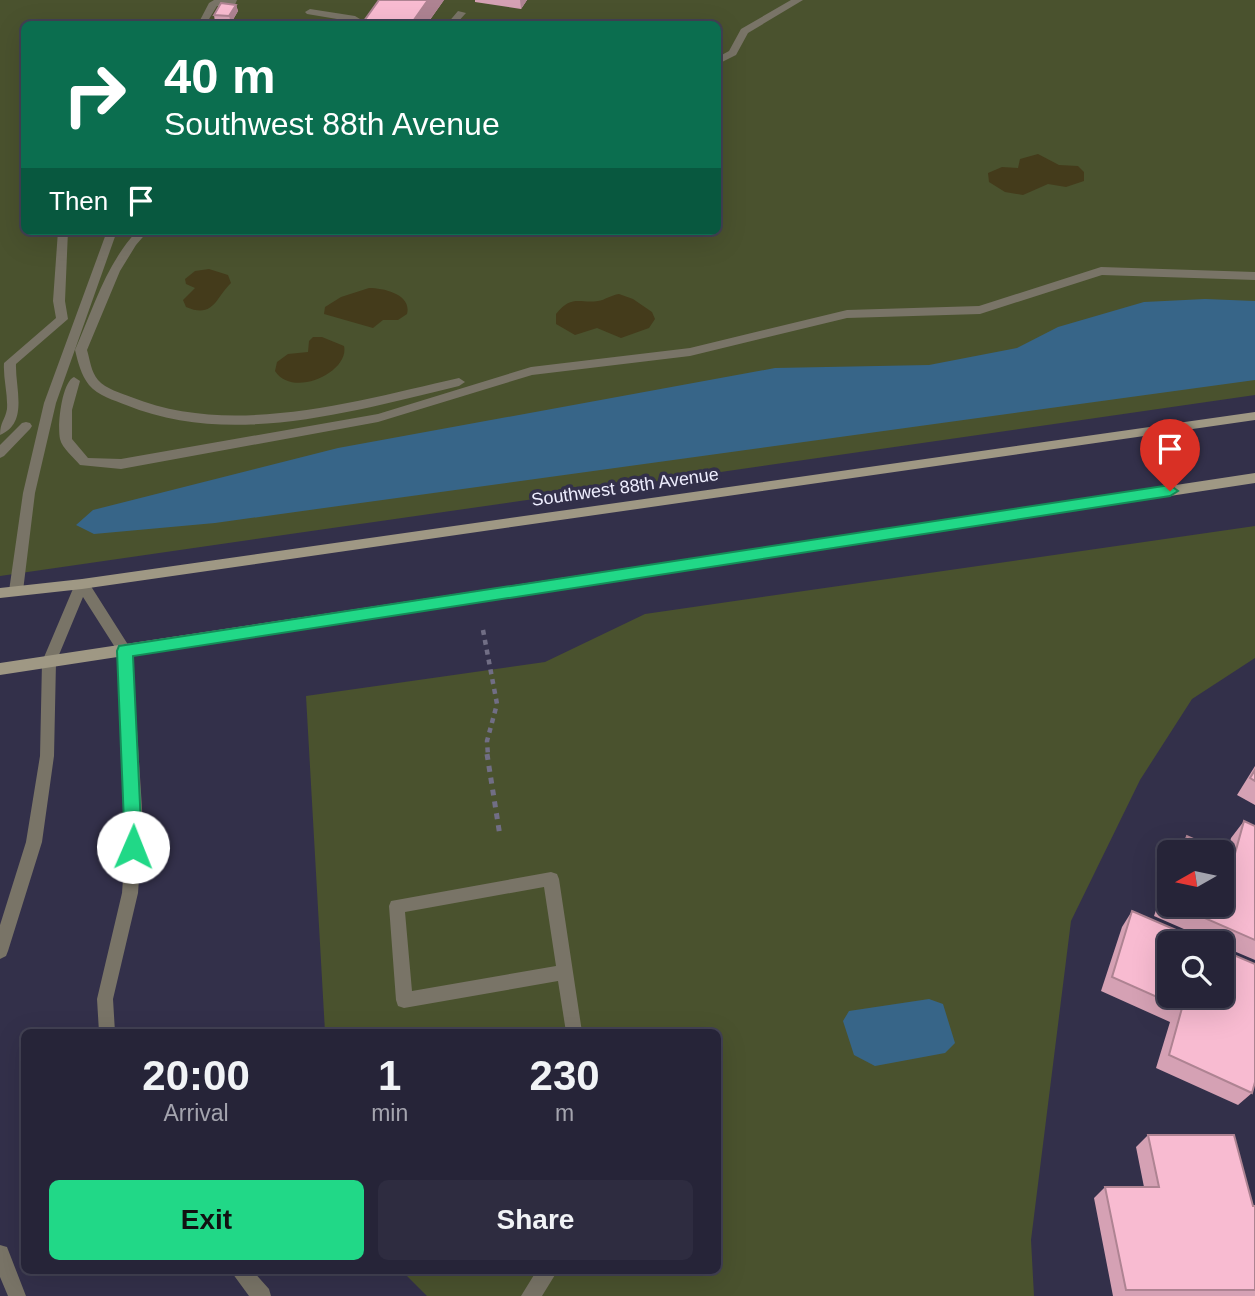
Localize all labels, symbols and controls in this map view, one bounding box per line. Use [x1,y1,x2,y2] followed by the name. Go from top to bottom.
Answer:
[49,49,140,140] icon: right
[164,49,276,103] text: 40 m
[164,106,500,142] text: Southwest 88th Avenue
[122,182,160,220] icon: arrive
[49,186,108,216] text: Then
[1140,419,1200,491] pin
[1151,430,1189,468] icon: arrive
[530,464,720,510] street label: Southwest 88th Avenue
[96,810,170,884] position arrow
[1157,840,1234,917] north arrow
[1157,840,1234,1008] map controls
[1157,931,1234,1008] button: search
[142,1052,250,1099] text: 20:00
[378,1052,401,1099] text: 1
[530,1052,600,1099] text: 230
[163,1100,229,1126] text: Arrival
[371,1100,408,1126] text: min
[555,1100,574,1126] text: m
[49,1180,364,1260] button: Exit
[378,1180,693,1260] button: Share

